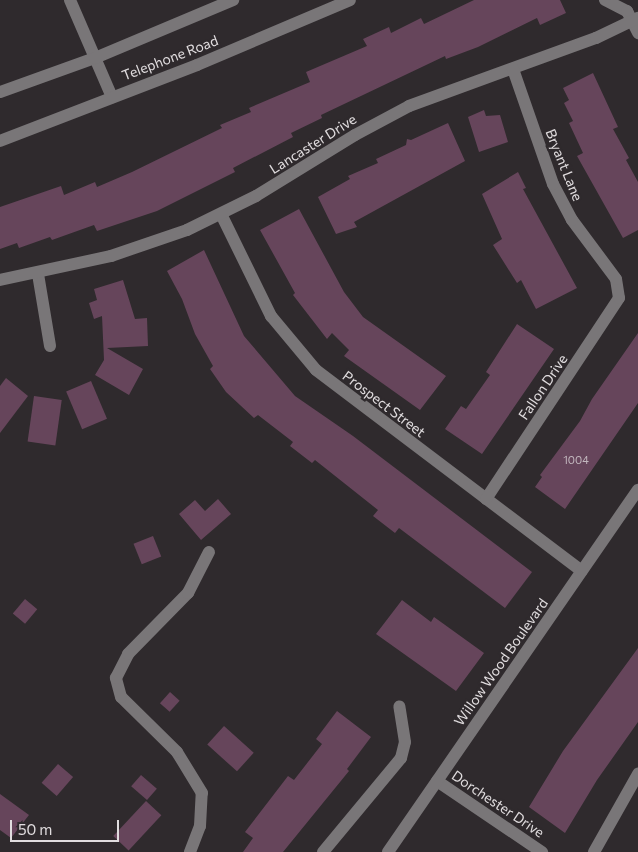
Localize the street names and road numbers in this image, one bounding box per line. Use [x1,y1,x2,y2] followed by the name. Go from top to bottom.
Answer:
[120,32,220,84] street label: Telephone Road
[267,111,359,177] street label: Lancaster Drive
[542,127,586,203] street label: Bryant Lane
[515,351,571,423] street label: Fallon Drive
[339,367,429,441] street label: Prospect Street
[451,595,551,729] street label: Willow Wood Boulevard
[449,767,547,841] street label: Dorchester Drive

